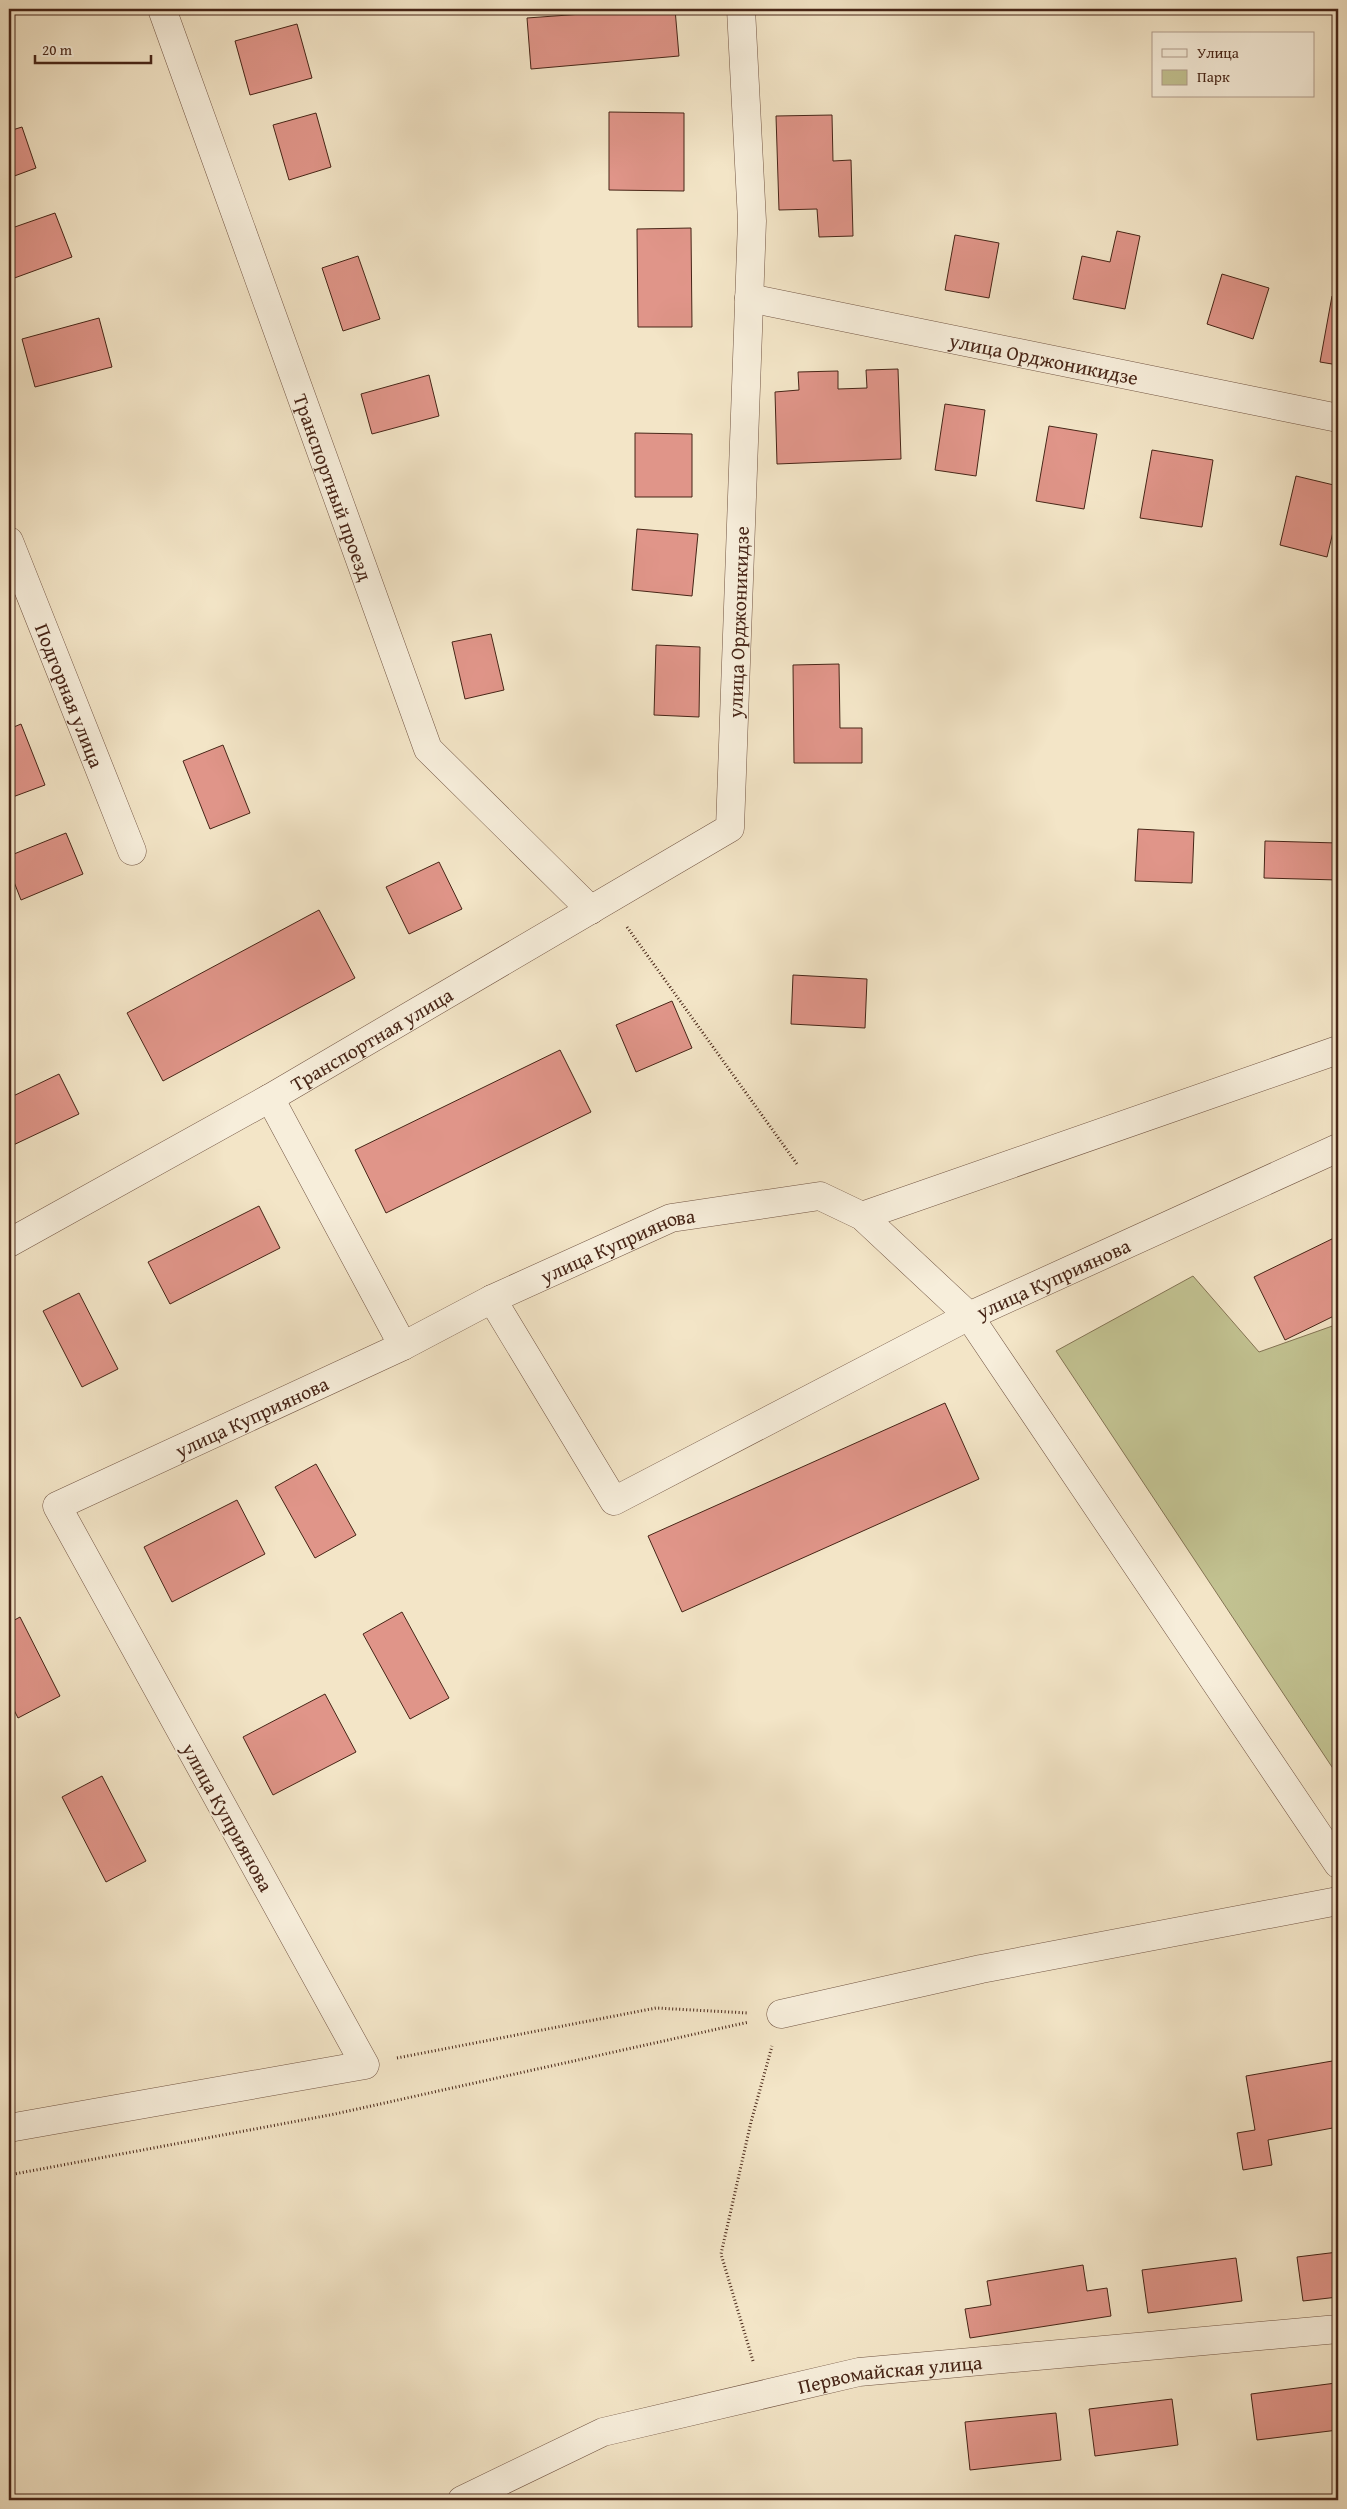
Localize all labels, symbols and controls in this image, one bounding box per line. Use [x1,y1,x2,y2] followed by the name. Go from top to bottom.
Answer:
[35,32,151,64] scale bar
[1152,32,1314,98] legend
[42,39,73,60] text: 20 m
[1197,42,1240,63] text: Улица
[1197,66,1230,87] text: Парк
[946,325,1141,391] street label: улица Орджоникидзе
[287,389,381,585] street label: Транспортный проезд
[719,526,755,720] street label: улица Орджоникидзе
[28,619,112,772] street label: Подгорная улица
[285,979,458,1098] street label: Транспортная улица
[535,1200,697,1290] street label: улица Куприянова
[970,1230,1135,1326] street label: улица Куприянова
[169,1368,333,1465] street label: улица Куприянова
[175,1736,281,1897] street label: улица Куприянова
[795,2346,984,2400] street label: Первомайская улица

